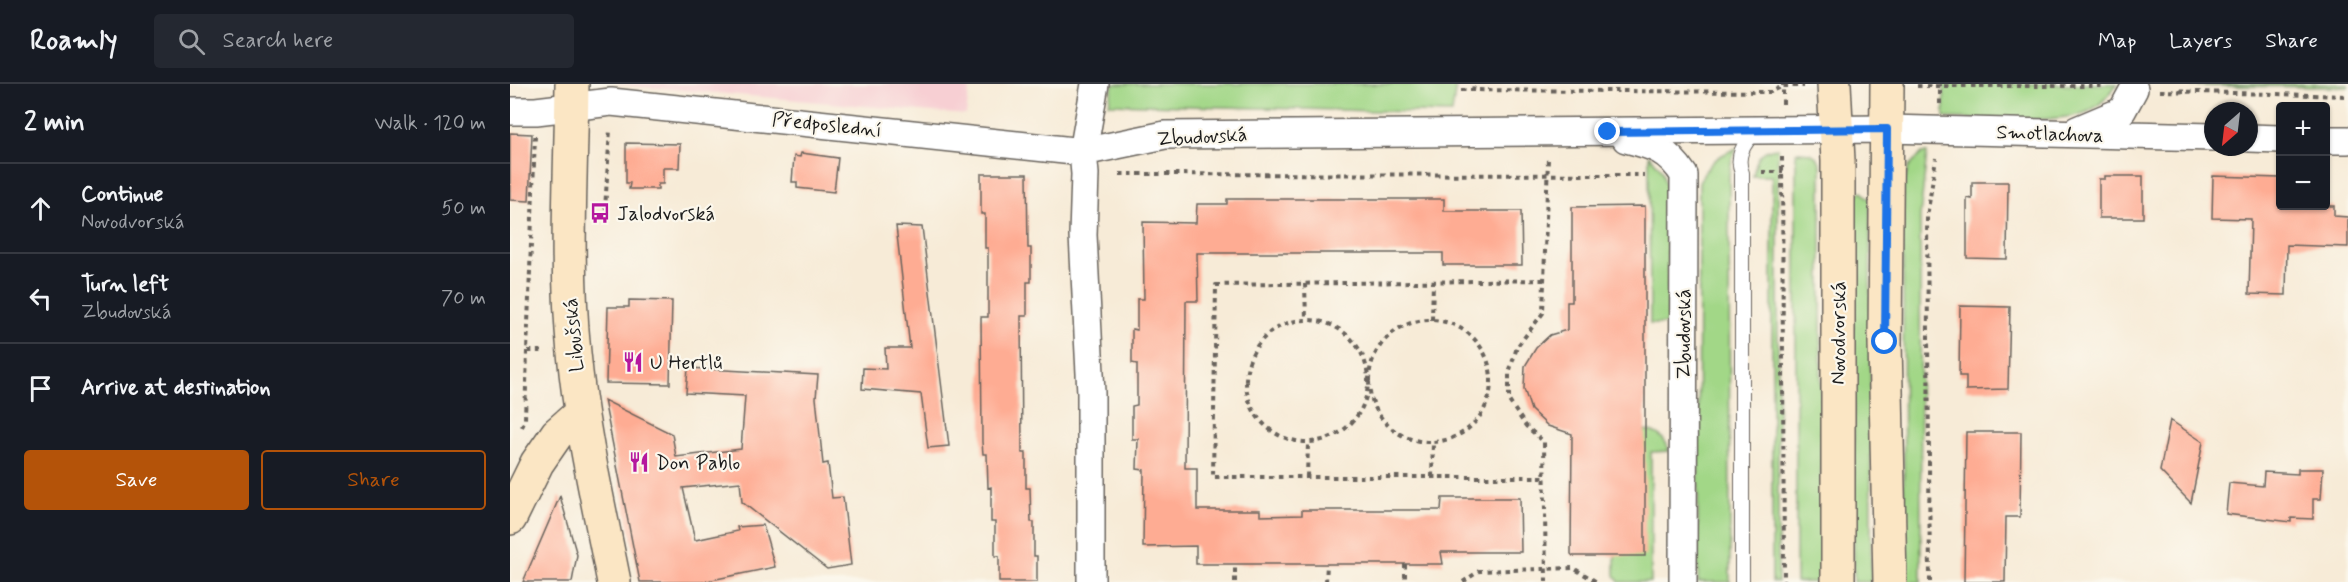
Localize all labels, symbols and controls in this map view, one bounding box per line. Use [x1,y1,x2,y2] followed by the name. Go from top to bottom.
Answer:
[154,14,574,68] search box
[30,23,118,60] text: Roamly
[175,25,208,58] icon: search
[223,27,333,55] text: Search here
[2098,27,2136,55] text: Map
[2169,27,2232,55] text: Layers
[2265,27,2318,55] text: Share
[2204,102,2258,156] north arrow
[2276,102,2330,210] map controls
[2276,102,2330,156] button: +
[24,106,85,140] text: 2 min
[771,106,883,145] street label: Předposlední
[375,110,486,137] text: Walk · 120 m
[1594,118,1620,144] route end
[1996,119,2104,150] street label: Smotlachova
[1156,122,1248,153] street label: Zbudovská
[2276,156,2330,210] button: −
[81,181,163,209] text: Continue
[24,192,57,225] icon: ahead
[441,195,486,222] text: 50 m
[588,201,612,225] bus stop icon: Jalodvorská
[617,201,715,228] place label: Jalodvorská
[81,209,184,236] text: Novodvorská
[81,271,169,299] text: Turn left
[1826,281,1853,385] street label: Novodvorská
[24,282,57,315] icon: left
[441,285,486,312] text: 70 m
[1671,289,1698,379] street label: Zbudovská
[558,297,591,373] street label: Libušská
[81,299,172,326] text: Zbudovská
[1871,328,1897,354] route start
[621,350,645,374] restaurant icon: U Hertlů
[650,350,722,377] place label: U Hertlů
[24,372,57,405] icon: arrive
[81,374,271,402] text: Arrive at destination
[24,450,249,510] button: Save
[261,450,486,510] button: Share
[627,450,651,474] restaurant icon: Don Pablo
[656,450,740,477] place label: Don Pablo

